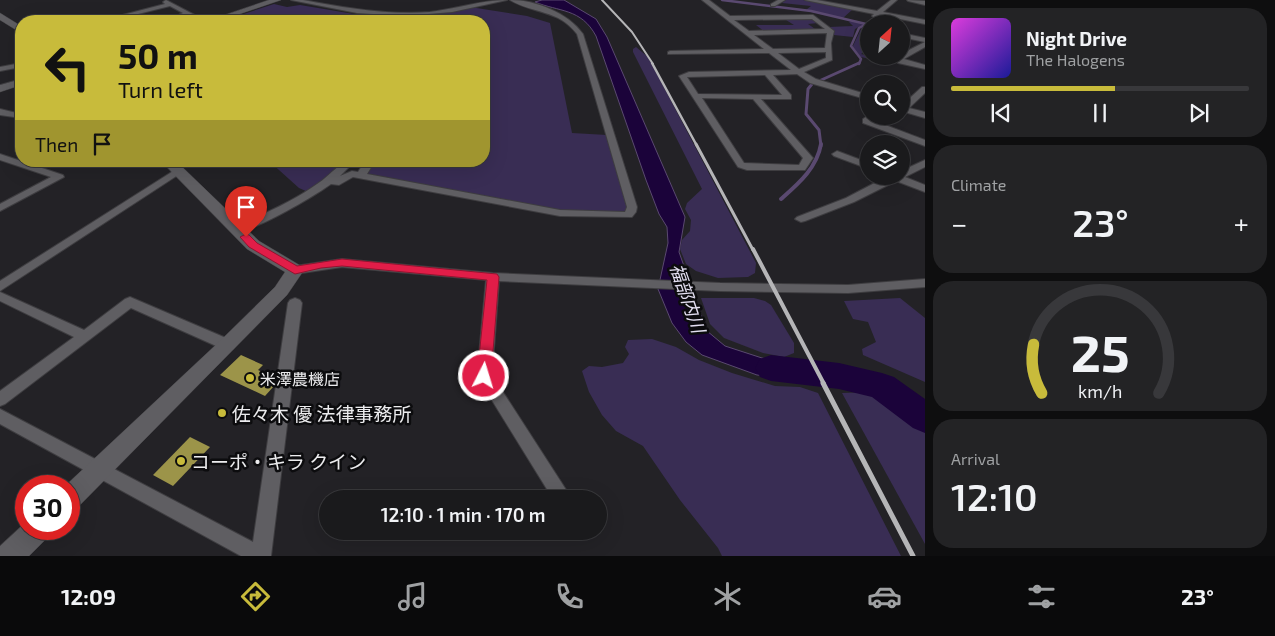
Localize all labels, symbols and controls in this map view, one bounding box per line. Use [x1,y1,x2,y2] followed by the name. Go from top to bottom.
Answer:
[860,15,910,65] north arrow
[860,15,910,185] map controls
[1026,27,1127,50] text: Night Drive
[118,34,198,76] text: 50 m
[35,35,100,100] icon: left
[1026,50,1125,69] text: The Halogens
[860,75,910,125] button: search
[118,76,203,102] text: Turn left
[987,99,1015,127] icon: previous
[1086,99,1114,127] icon: pause
[1185,99,1213,127] icon: next
[88,130,116,158] icon: arrive
[35,133,78,156] text: Then
[860,135,910,185] button: layers
[951,175,1006,194] text: Climate
[225,186,267,237] pin
[232,193,260,221] icon: arrive
[1072,199,1129,245] text: 23°
[951,206,967,240] text: −
[1234,206,1249,240] text: +
[666,260,711,338] water label: 福部内川
[1071,320,1129,382] text: 25
[457,349,509,401] position arrow
[260,369,340,388] place label: 米澤農機店
[244,372,256,384] marker: 米澤農機店
[1078,380,1122,402] text: km/h
[232,402,411,425] place label: 佐々木 優 法律事務所
[216,407,228,419] marker: 佐々木 優 法律事務所
[951,449,1000,468] text: Arrival
[191,450,366,473] place label: コーポ・キラ クイン
[175,455,187,467] marker: コーポ・キラ クイン
[951,473,1038,519] text: 12:10
[15,475,80,540] speed limit sign: 30
[381,503,545,526] text: 12:10 · 1 min · 170 m
[238,579,273,614] icon: directions
[395,579,430,614] icon: music
[552,579,587,614] icon: phone
[710,579,745,614] icon: climate
[867,579,902,614] icon: car
[1024,579,1059,614] icon: filters
[61,583,116,609] text: 12:09
[1181,583,1214,609] text: 23°

